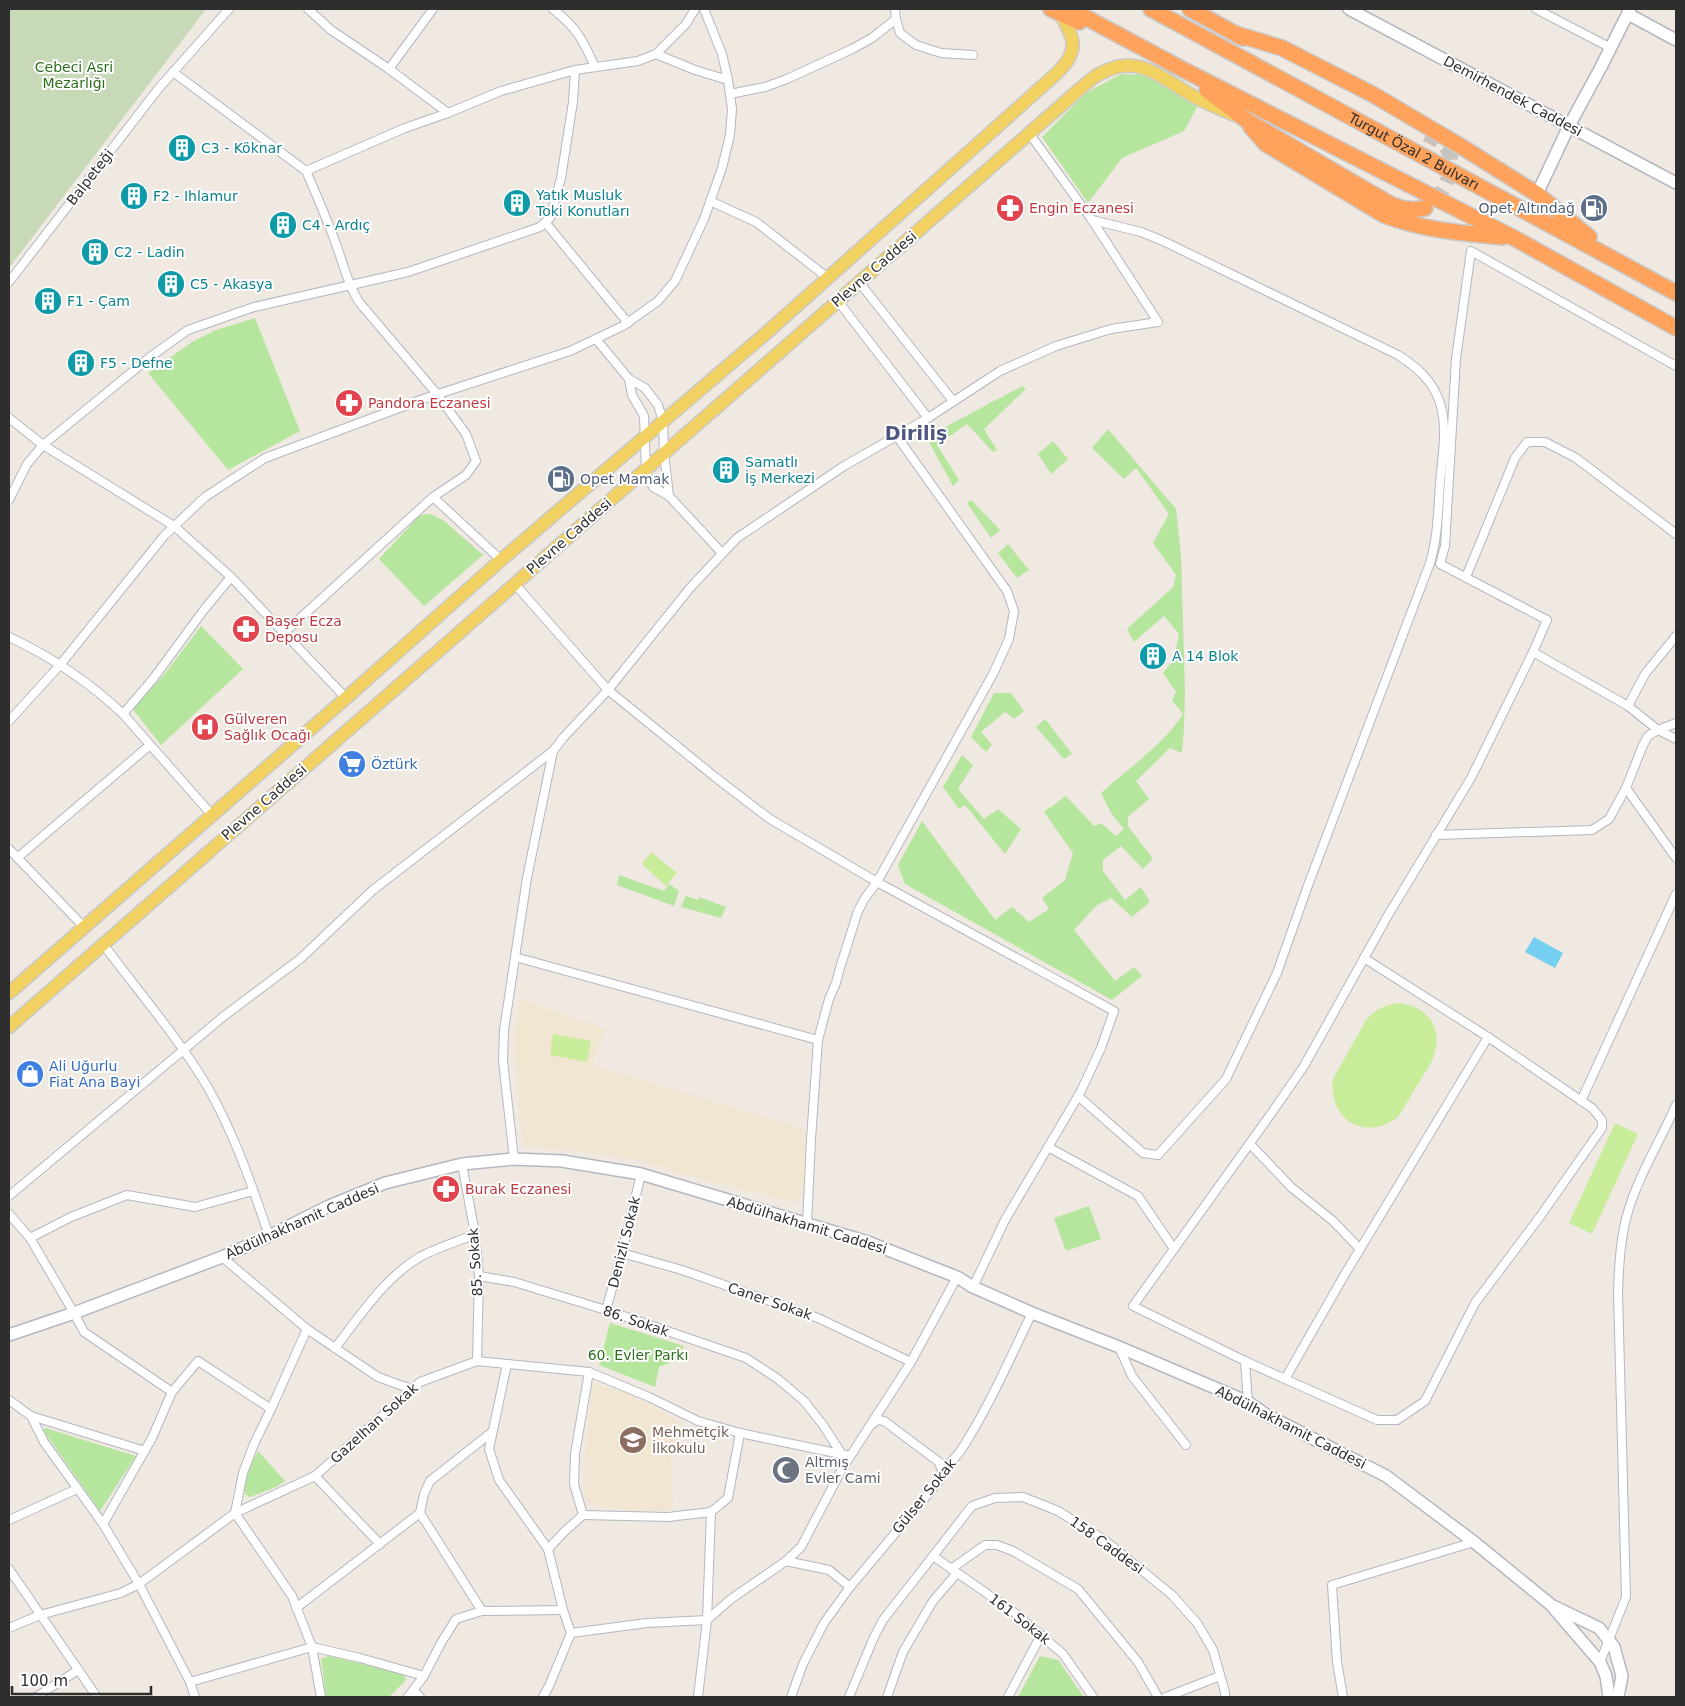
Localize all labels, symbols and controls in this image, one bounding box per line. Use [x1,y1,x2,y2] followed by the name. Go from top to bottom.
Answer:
[1441,53,1585,139] street label: Demirhendek Caddesi
[35,59,113,91] park label: Cebeci Asri Mezarlığı
[1345,109,1482,193] street label: Turgut Özal 2 Bulvarı
[167,133,197,163] building icon: C3 - Köknar
[201,140,282,156] place label: C3 - Köknar
[63,146,117,208] street label: Balpeteği
[119,181,149,211] building icon: F2 - Ihlamur
[535,187,630,219] place label: Yatık Musluk Toki Konutları
[153,188,238,204] place label: F2 - Ihlamur
[502,188,532,218] building icon: Yatık Musluk Toki Konutları
[995,193,1025,223] pharmacy icon: Engin Eczanesi
[1579,193,1609,223] fuel station icon: Opet Altındağ
[1029,200,1134,216] place label: Engin Eczanesi
[1478,200,1575,216] place label: Opet Altındağ
[268,210,298,240] building icon: C4 - Ardıç
[302,217,370,233] place label: C4 - Ardıç
[828,228,920,310] street label: Plevne Caddesi
[80,237,110,267] building icon: C2 - Ladin
[114,244,185,260] place label: C2 - Ladin
[156,269,186,299] building icon: C5 - Akasya
[190,276,273,292] place label: C5 - Akasya
[33,286,63,316] building icon: F1 - Çam
[67,293,130,309] place label: F1 - Çam
[66,348,96,378] building icon: F5 - Defne
[100,355,173,371] place label: F5 - Defne
[334,388,364,418] pharmacy icon: Pandora Eczanesi
[368,395,491,411] place label: Pandora Eczanesi
[885,422,947,444] district label: Diriliş
[745,454,815,486] place label: Samatlı İş Merkezi
[711,455,741,485] building icon: Samatlı İş Merkezi
[546,464,576,494] fuel station icon: Opet Mamak
[580,471,670,487] place label: Opet Mamak
[523,495,615,577] street label: Plevne Caddesi
[265,613,342,645] place label: Başer Ecza Deposu
[231,614,261,644] pharmacy icon: Başer Ecza Deposu
[1138,641,1168,671] building icon: A 14 Blok
[1172,648,1239,664] place label: A 14 Blok
[224,711,311,743] place label: Gülveren Sağlık Ocağı
[190,712,220,742] hospital icon: Gülveren Sağlık Ocağı
[337,749,367,779] supermarket icon: Öztürk
[371,755,418,772] place label: Öztürk
[218,761,310,843] street label: Plevne Caddesi
[49,1058,140,1090] place label: Ali Uğurlu Fiat Ana Bayi
[15,1059,45,1089] shop icon: Ali Uğurlu Fiat Ana Bayi
[431,1174,461,1204] pharmacy icon: Burak Eczanesi
[223,1180,381,1262] street label: Abdülhakhamit Caddesi
[465,1181,572,1197] place label: Burak Eczanesi
[725,1193,889,1257] street label: Abdülhakhamit Caddesi
[605,1194,643,1289] street label: Denizli Sokak
[465,1226,485,1297] street label: 85. Sokak
[726,1279,815,1323] street label: Caner Sokak
[601,1302,672,1340] street label: 86. Sokak
[588,1347,688,1363] park label: 60. Evler Parkı
[327,1379,422,1466] street label: Gazelhan Sokak
[1213,1382,1369,1472] street label: Abdülhakhamit Caddesi
[652,1424,730,1456] place label: Mehmetçik İlkokulu
[618,1425,648,1455] school or university icon: Mehmetçik İlkokulu
[805,1454,881,1486] place label: Altmış Evler Cami
[771,1455,801,1485] mosque icon: Altmış Evler Cami
[889,1455,960,1537] street label: Gülser Sokak
[1067,1513,1147,1577] street label: 158 Caddesi
[986,1590,1054,1648] street label: 161 Sokak
[12,1664,151,1696] scale bar
[20,1672,68,1690] text: 100 m

